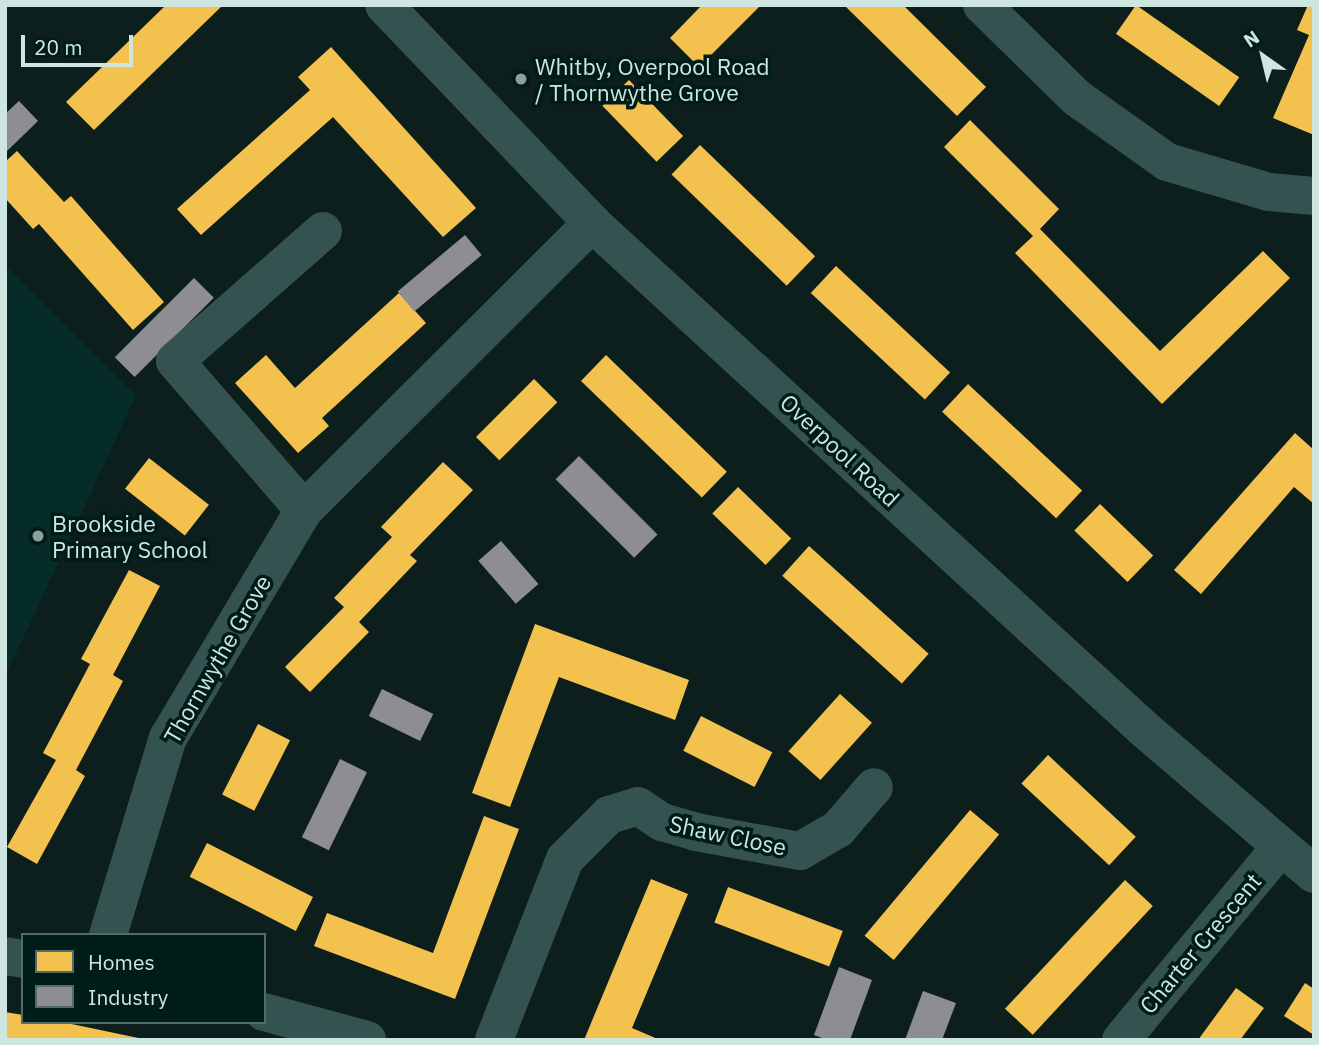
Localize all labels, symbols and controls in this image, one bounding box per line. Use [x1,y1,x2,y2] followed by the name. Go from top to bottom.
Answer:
[24,21,136,65] scale bar
[1228,21,1298,91] north arrow
[1239,25,1264,52] text: N
[34,33,83,61] text: 20 m
[535,52,770,106] place label: Whitby, Overpool Road / Thornwythe Grove
[513,71,529,87] marker: Whitby, Overpool Road / Thornwythe Grove
[775,388,905,512] street label: Overpool Road
[52,509,208,563] place label: Brookside Primary School
[30,528,46,544] marker: Brookside Primary School
[158,570,276,748] street label: Thornwythe Grove
[667,809,789,861] street label: Shaw Close
[1133,867,1267,1019] street label: Charter Crescent
[21,933,266,1024] legend
[88,948,155,976] text: Homes
[88,983,168,1011] text: Industry

